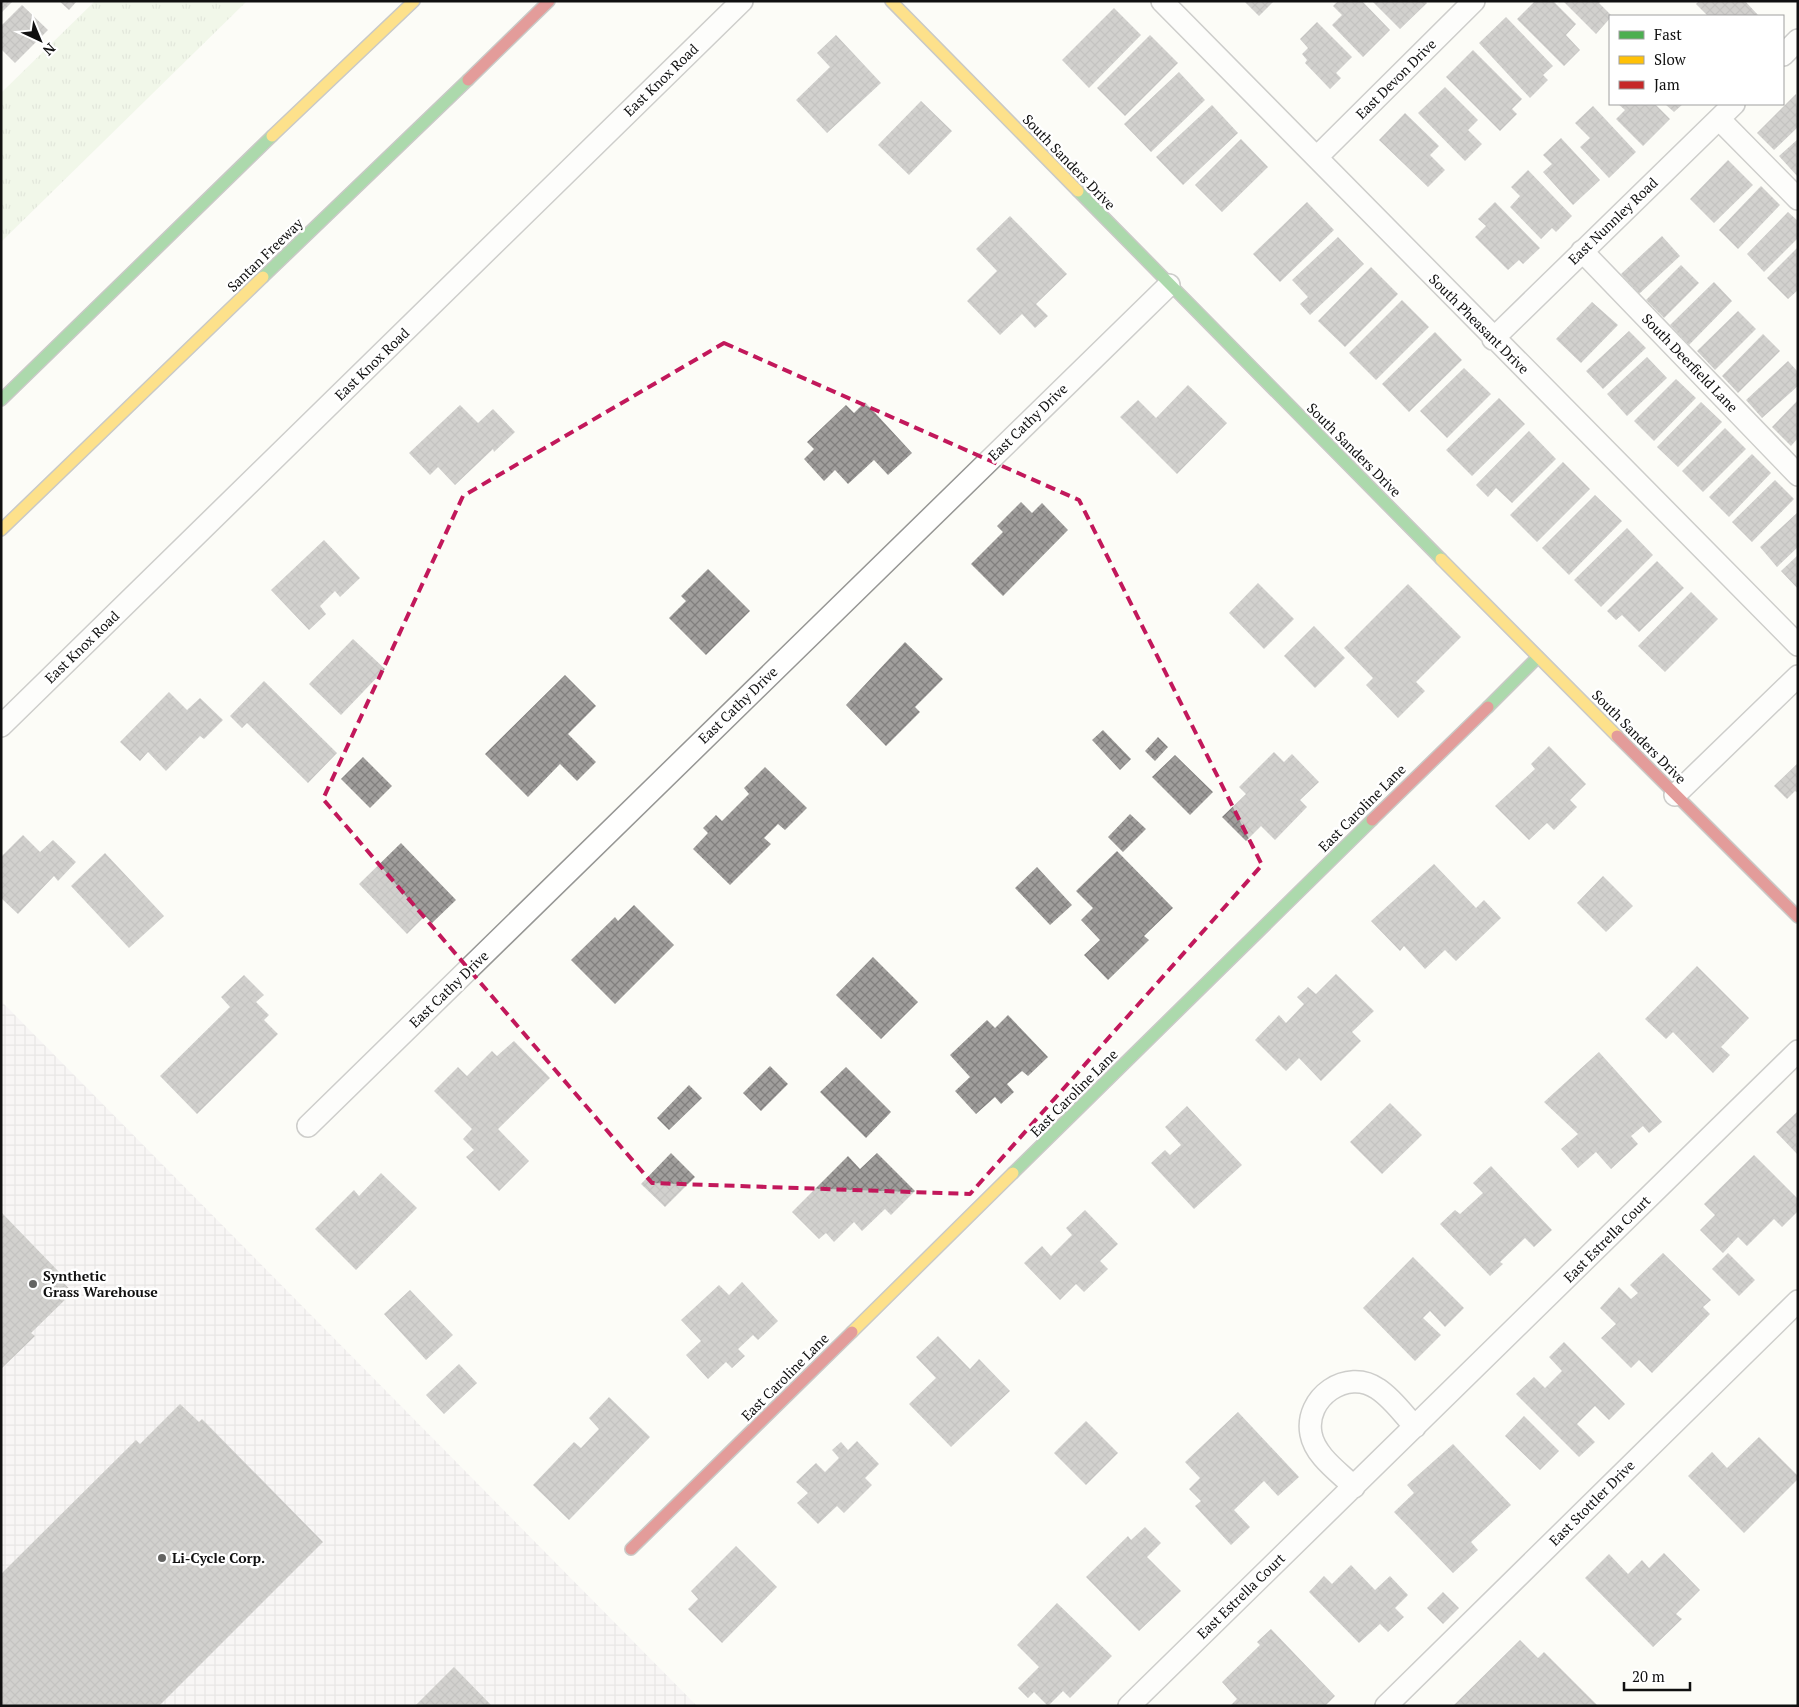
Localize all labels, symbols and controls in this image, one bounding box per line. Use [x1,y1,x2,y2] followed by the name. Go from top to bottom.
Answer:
[15,15,65,65] north arrow
[1609,15,1784,105] legend
[1654,24,1682,44] text: Fast
[1351,34,1440,123] street label: East Devon Drive
[39,39,60,60] text: N
[619,39,702,120] street label: East Knox Road
[1654,49,1687,69] text: Slow
[1654,74,1680,94] text: Jam
[1019,110,1120,214] street label: South Sanders Drive
[1564,173,1662,268] street label: East Nunnley Road
[223,213,307,296] street label: Santan Freeway
[1425,269,1534,378] street label: South Pheasant Drive
[1638,309,1742,416] street label: South Deerfield Lane
[330,323,413,404] street label: East Knox Road
[984,379,1071,464] street label: East Cathy Drive
[1303,398,1406,501] street label: South Sanders Drive
[40,606,123,687] street label: East Knox Road
[694,662,781,747] street label: East Cathy Drive
[1588,685,1691,788] street label: South Sanders Drive
[1314,760,1410,856] street label: East Caroline Lane
[405,946,492,1031] street label: East Cathy Drive
[1026,1045,1122,1141] street label: East Caroline Lane
[1559,1190,1655,1286] street label: East Estrella Court
[43,1266,158,1301] place label: Synthetic Grass Warehouse
[27,1278,39,1290] marker: Synthetic Grass Warehouse
[737,1329,833,1425] street label: East Caroline Lane
[1545,1456,1639,1550] street label: East Stottler Drive
[172,1548,265,1567] place label: Li-Cycle Corp.
[1192,1548,1289,1643] street label: East Estrella Court
[156,1552,168,1564] marker: Li-Cycle Corp.
[1624,1660,1690,1692] scale bar
[1632,1666,1665,1686] text: 20 m

